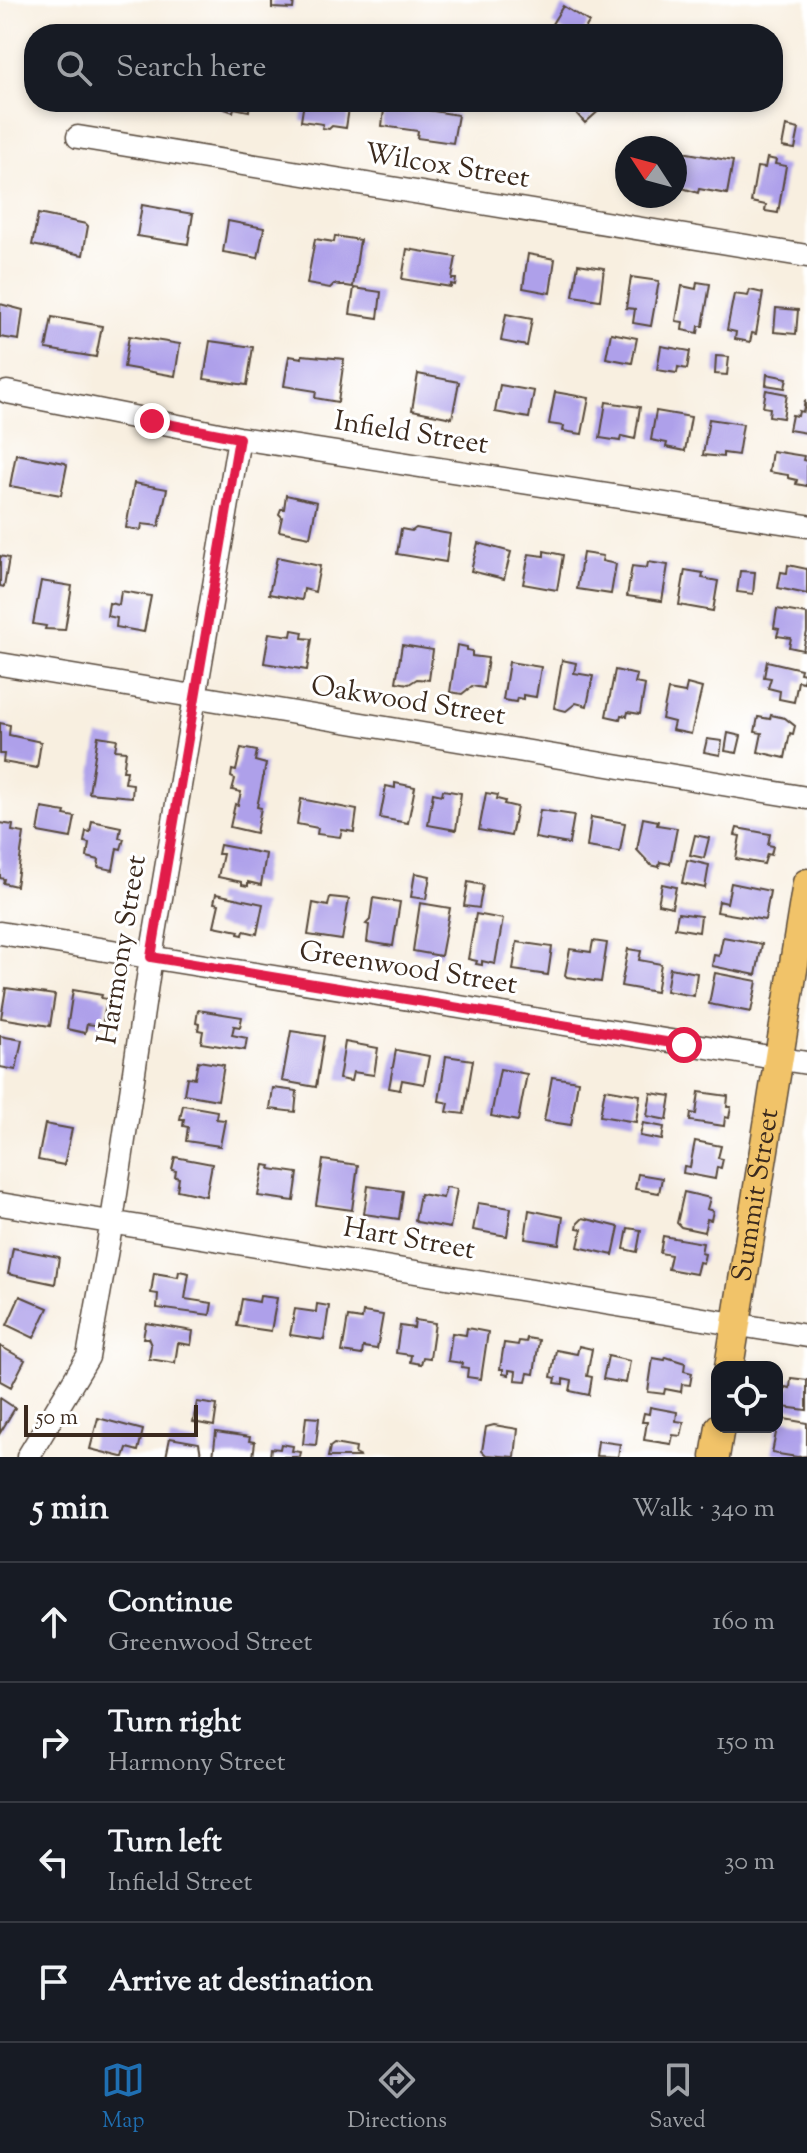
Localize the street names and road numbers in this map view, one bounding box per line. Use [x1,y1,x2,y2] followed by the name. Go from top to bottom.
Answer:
[362,134,533,200] street label: Wilcox Street
[331,402,491,466] street label: Infield Street
[308,667,509,737] street label: Oakwood Street
[88,852,158,1048] street label: Harmony Street
[296,932,520,1006] street label: Greenwood Street
[723,1105,790,1285] street label: Summit Street
[340,1209,478,1271] street label: Hart Street

